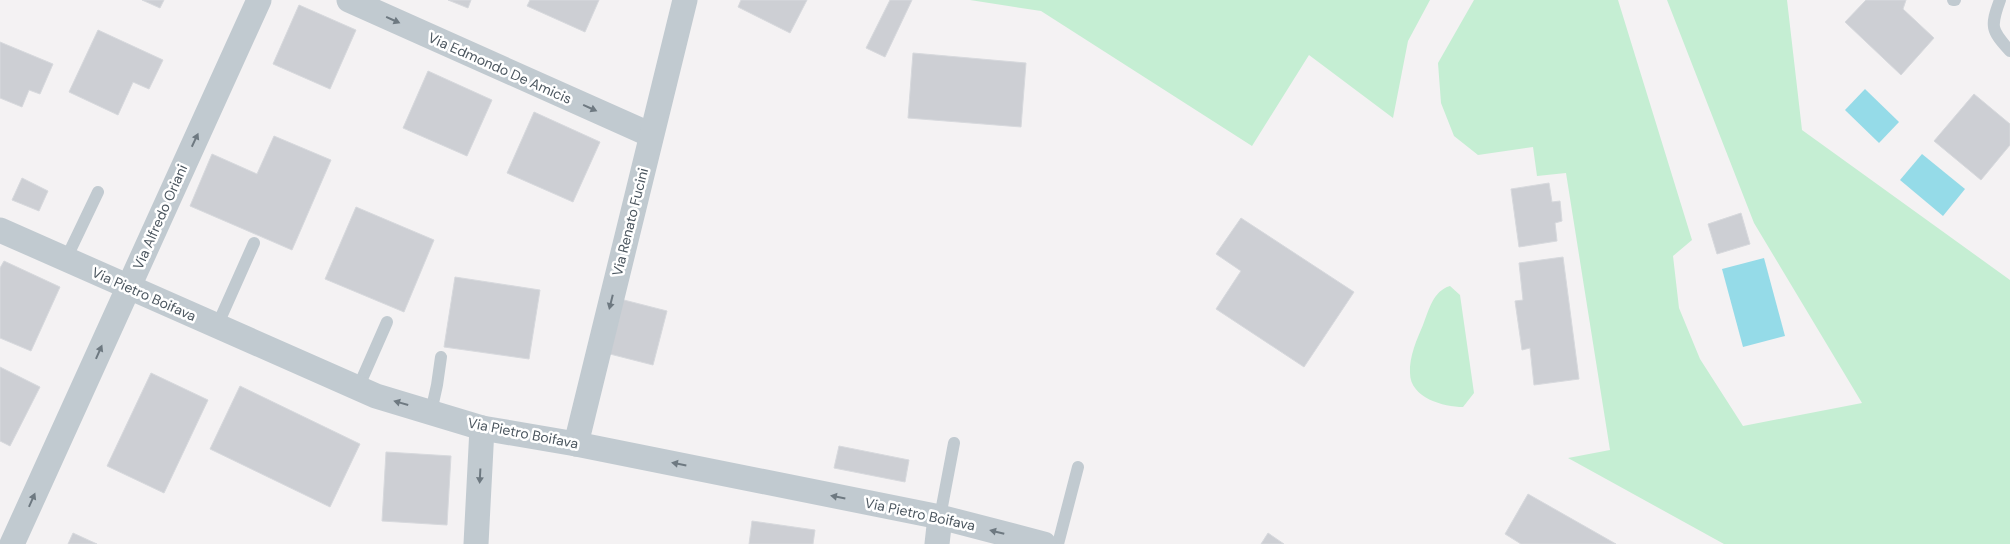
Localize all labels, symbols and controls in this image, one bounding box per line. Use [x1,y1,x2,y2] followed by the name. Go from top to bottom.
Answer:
[386,16,400,24] one-way arrow
[425,28,575,108] street label: Via Edmondo De Amicis
[583,104,597,112] one-way arrow
[192,133,200,147] one-way arrow
[129,162,191,272] street label: Via Alfredo Oriani
[608,166,652,278] street label: Via Renato Fucini
[89,263,199,325] street label: Via Pietro Boifava
[607,294,615,309] one-way arrow
[95,345,103,359] one-way arrow
[393,399,408,407] one-way arrow
[466,413,580,453] street label: Via Pietro Boifava
[670,460,686,468] one-way arrow
[475,468,483,484] one-way arrow
[28,493,36,507] one-way arrow
[830,493,846,501] one-way arrow
[863,494,977,534] street label: Via Pietro Boifava
[989,528,1004,536] one-way arrow

